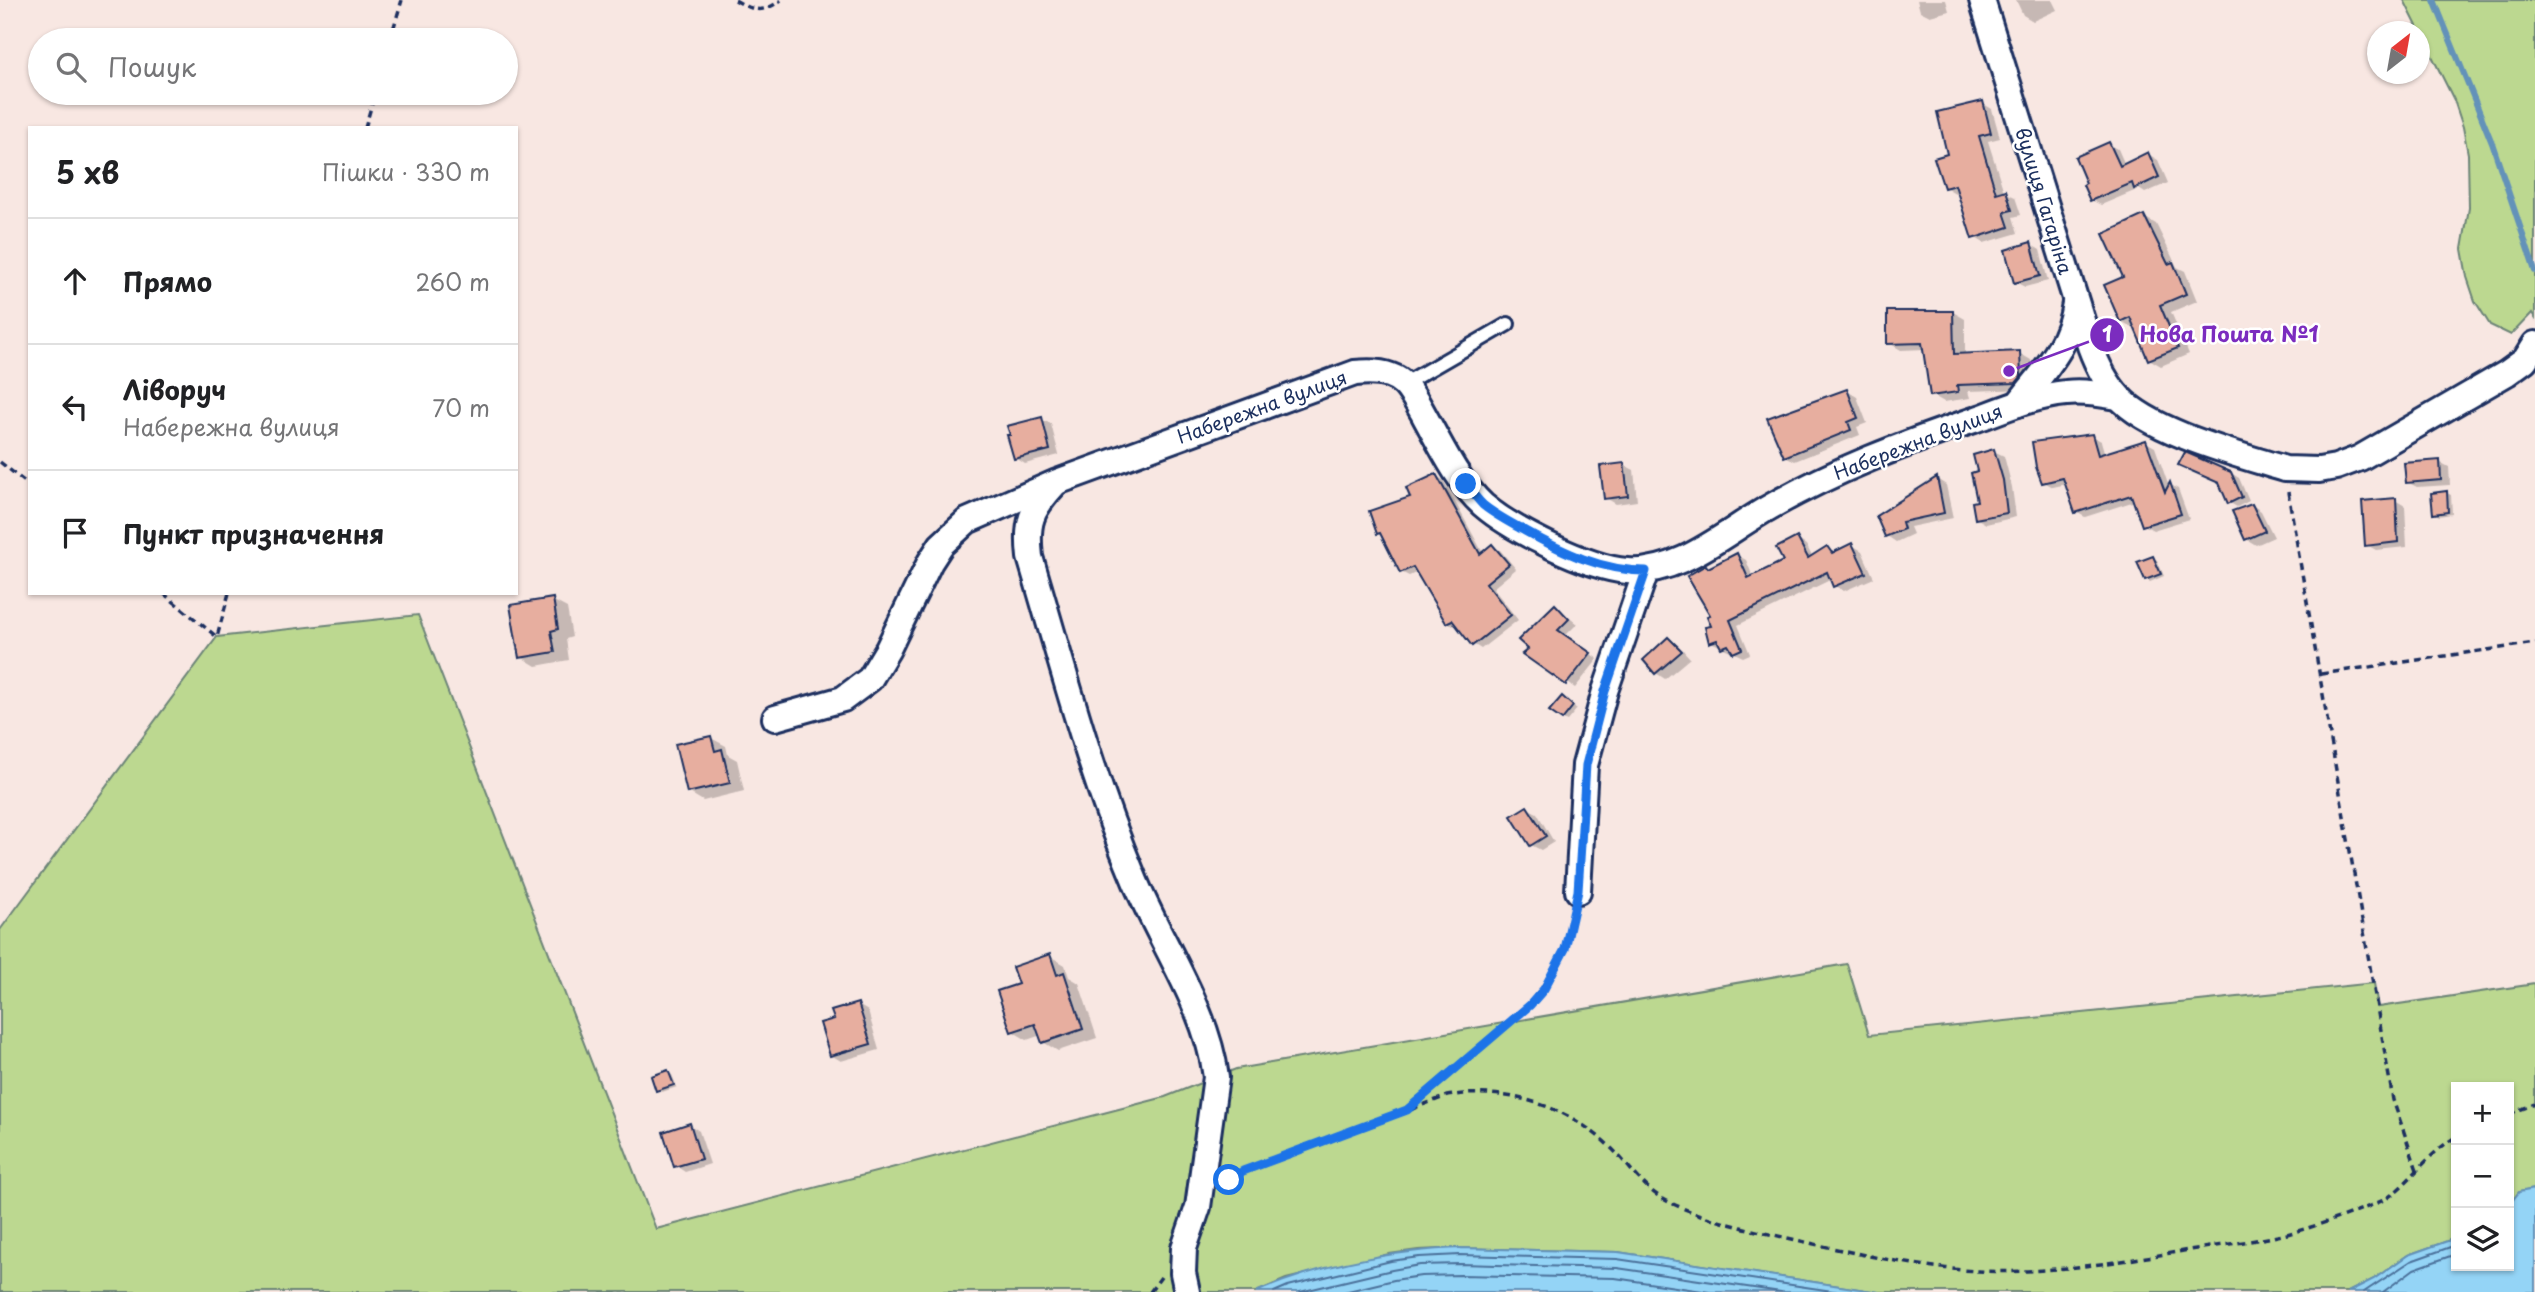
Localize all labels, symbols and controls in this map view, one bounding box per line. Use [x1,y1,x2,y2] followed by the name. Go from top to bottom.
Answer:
[2367,21,2430,84] north arrow
[28,28,518,105] search box
[108,47,196,86] text: Пошук
[52,48,90,86] icon: search
[2009,124,2081,278] street label: вулиця Гагаріна
[56,149,119,194] text: 5 хв
[322,154,490,189] text: Пішки · 330 m
[56,262,94,300] icon: ahead
[123,262,212,301] text: Прямо
[415,264,490,299] text: 260 m
[2090,314,2333,356] callout: Нова Пошта №1
[2102,317,2112,349] text: 1
[2140,317,2318,349] text: Нова Пошта №1
[1173,362,1351,450] street label: Набережна вулиця
[123,370,226,409] text: Ліворуч
[56,388,94,426] icon: left
[432,390,490,425] text: 70 m
[1829,396,2006,486] street label: Набережна вулиця
[123,409,340,444] text: Набережна вулиця
[1450,468,1481,499] route end
[56,514,94,552] icon: arrive
[123,514,384,553] text: Пункт призначення
[2451,1082,2514,1271] map controls
[2451,1082,2514,1145] button: +
[2451,1145,2514,1208] button: −
[1213,1164,1244,1195] route start
[2451,1208,2514,1271] button: layers

